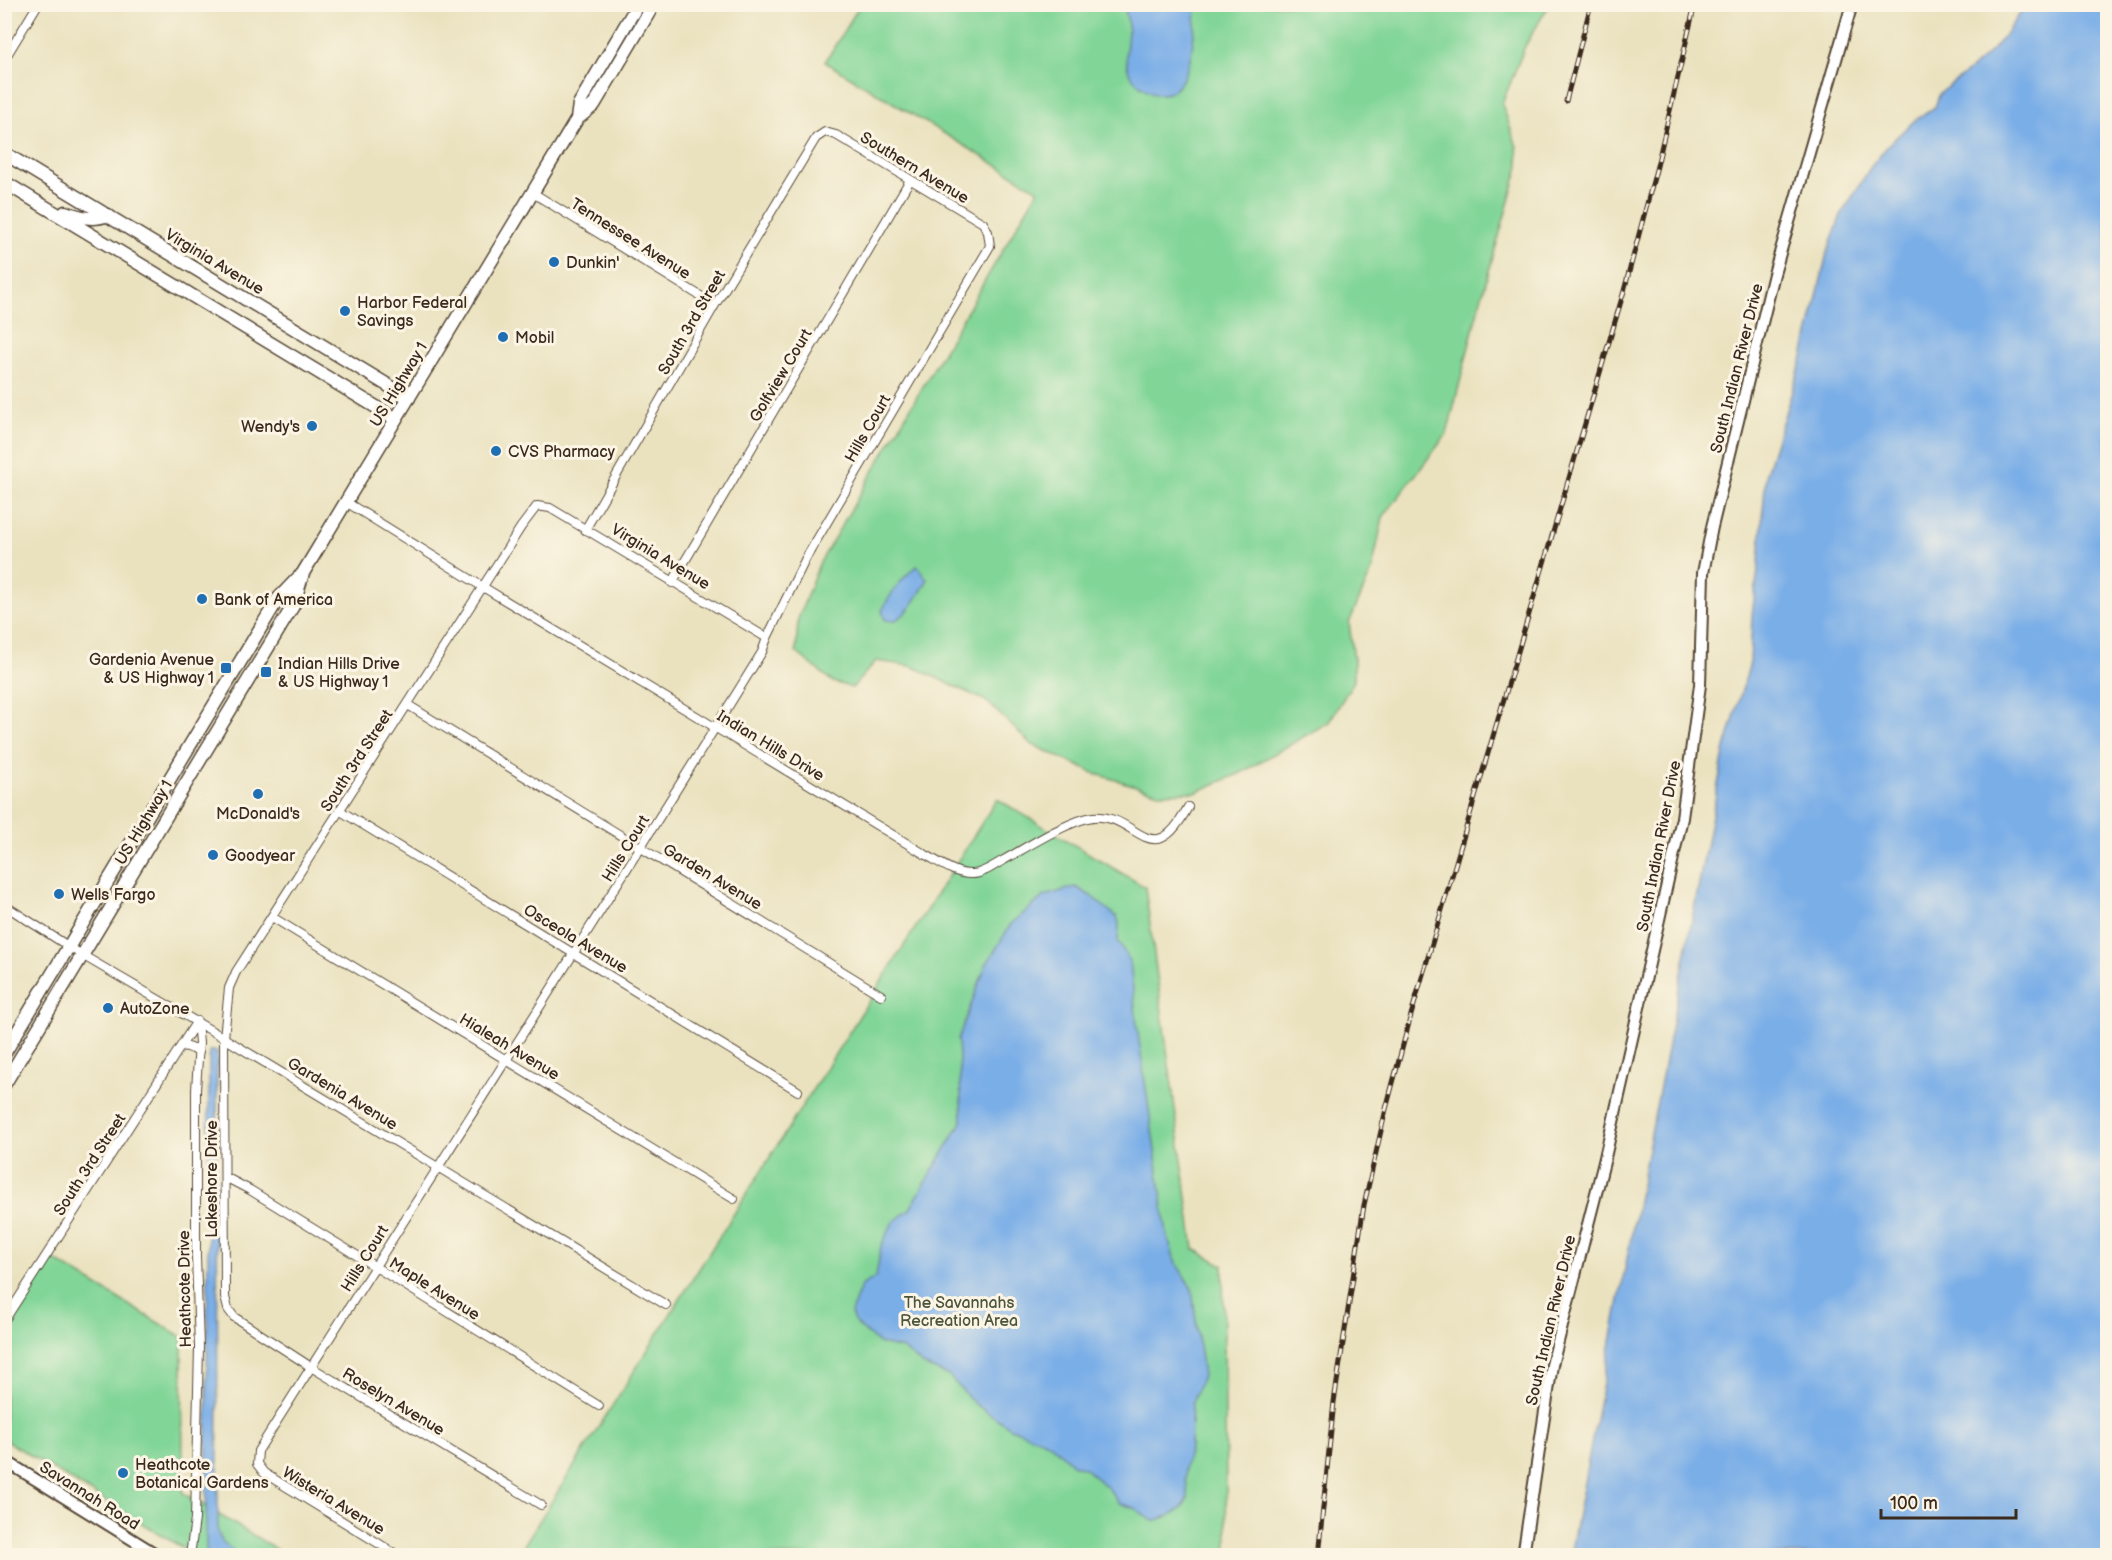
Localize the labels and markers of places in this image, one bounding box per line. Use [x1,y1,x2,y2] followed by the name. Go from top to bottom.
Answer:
[566,254,619,273] place label: Dunkin'
[547,255,561,269] marker: Dunkin'
[357,294,467,331] place label: Harbor Federal Savings
[338,304,352,318] marker: Harbor Federal Savings
[515,329,554,348] place label: Mobil
[496,330,510,344] marker: Mobil
[241,418,300,437] place label: Wendy's
[305,419,319,433] marker: Wendy's
[508,443,616,462] place label: CVS Pharmacy
[489,444,503,458] marker: CVS Pharmacy
[214,591,333,610] place label: Bank of America
[195,592,209,606] marker: Bank of America
[89,651,215,688] place label: Gardenia Avenue & US Highway 1
[278,655,400,692] place label: Indian Hills Drive & US Highway 1
[219,661,233,675] marker: Gardenia Avenue & US Highway 1
[259,665,273,679] marker: Indian Hills Drive & US Highway 1
[251,787,265,801] marker: McDonald's
[216,805,300,824] place label: McDonald's
[225,847,295,866] place label: Goodyear
[206,848,220,862] marker: Goodyear
[71,886,155,905] place label: Wells Fargo
[52,887,66,901] marker: Wells Fargo
[120,1000,190,1019] place label: AutoZone
[101,1001,115,1015] marker: AutoZone
[135,1456,269,1493] place label: Heathcote Botanical Gardens
[116,1466,130,1480] marker: Heathcote Botanical Gardens

